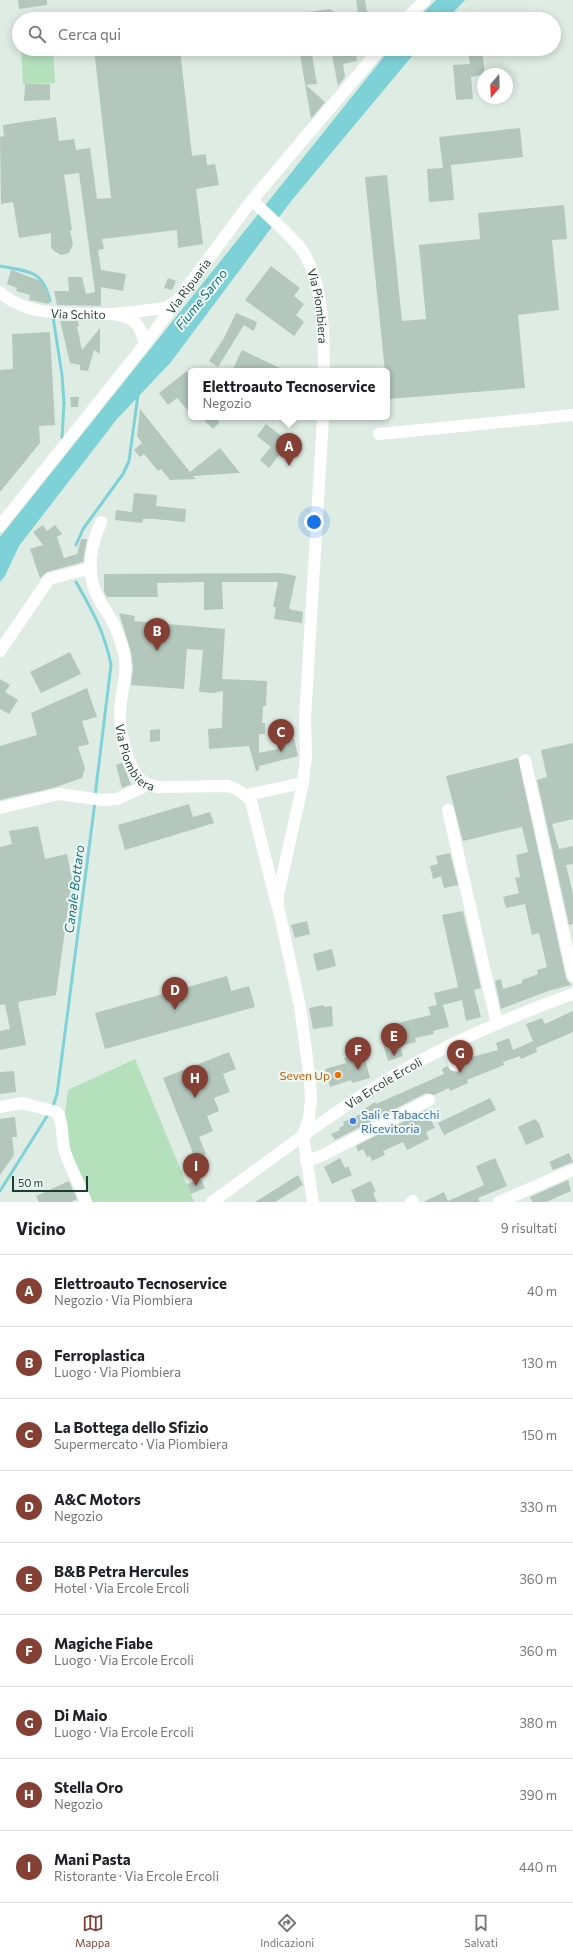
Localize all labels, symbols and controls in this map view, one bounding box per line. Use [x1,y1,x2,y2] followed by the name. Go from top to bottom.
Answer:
[12,12,561,56] search box
[26,23,48,45] icon: search
[58,25,121,43] text: Cerca qui
[477,68,513,104] north arrow
[163,256,213,316] street label: Via Ripuaria
[172,265,231,333] water label: Fiume Sarno
[305,267,331,344] street label: Via Piombiera
[50,305,106,321] street label: Via Schito
[188,368,390,420] popup
[203,377,375,395] text: Elettroauto Tecnoservice
[203,395,251,411] text: Negozio
[276,433,302,466] pin: A
[304,512,324,532] your location
[144,618,170,651] pin: B
[268,719,294,752] pin: C
[113,723,156,793] street label: Via Piombiera
[61,844,87,934] water label: Canale Bottaro
[162,977,188,1010] pin: D
[381,1023,407,1056] pin: E
[345,1037,371,1070] pin: F
[447,1040,473,1073] pin: G
[342,1054,424,1111] street label: Via Ercole Ercoli
[182,1065,208,1098] pin: H
[279,1068,330,1082] place label: Seven Up
[333,1070,343,1080] marker: Seven Up
[361,1107,440,1135] place label: Sali e Tabacchi Ricevitoria
[348,1116,358,1126] marker: Sali e Tabacchi Ricevitoria
[183,1153,209,1186] pin: I
[12,1174,88,1193] scale bar
[18,1176,43,1189] text: 50 m
[16,1218,66,1239] text: Vicino
[501,1220,557,1236] text: 9 risultati
[54,1274,227,1292] text: Elettroauto Tecnoservice
[24,1283,34,1299] text: A
[527,1283,557,1299] text: 40 m
[54,1292,193,1308] text: Negozio · Via Piombiera
[54,1346,145,1364] text: Ferroplastica
[25,1355,33,1371] text: B
[522,1355,557,1371] text: 130 m
[54,1364,181,1380] text: Luogo · Via Piombiera
[54,1418,209,1436] text: La Bottega dello Sfizio
[25,1427,33,1443] text: C
[522,1427,557,1443] text: 150 m
[54,1436,228,1452] text: Supermercato · Via Piombiera
[54,1490,141,1508] text: A&C Motors
[24,1499,34,1515] text: D
[520,1499,557,1515] text: 330 m
[54,1508,103,1524] text: Negozio
[54,1562,189,1580] text: B&B Petra Hercules
[25,1571,33,1587] text: E
[519,1571,557,1587] text: 360 m
[54,1580,189,1596] text: Hotel · Via Ercole Ercoli
[54,1634,153,1652] text: Magiche Fiabe
[25,1643,33,1659] text: F
[519,1643,557,1659] text: 360 m
[54,1652,194,1668] text: Luogo · Via Ercole Ercoli
[54,1706,107,1724] text: Di Maio
[24,1715,34,1731] text: G
[519,1715,557,1731] text: 380 m
[54,1724,194,1740] text: Luogo · Via Ercole Ercoli
[54,1778,123,1796] text: Stella Oro
[24,1787,34,1803] text: H
[519,1787,557,1803] text: 390 m
[54,1796,103,1812] text: Negozio
[54,1850,131,1868] text: Mani Pasta
[27,1859,31,1875] text: I
[519,1859,557,1875] text: 440 m
[54,1868,219,1884] text: Ristorante · Via Ercole Ercoli
[75,1912,110,1949] tab: Mappa
[260,1912,314,1949] tab: Indicazioni
[464,1912,498,1949] tab: Salvati

